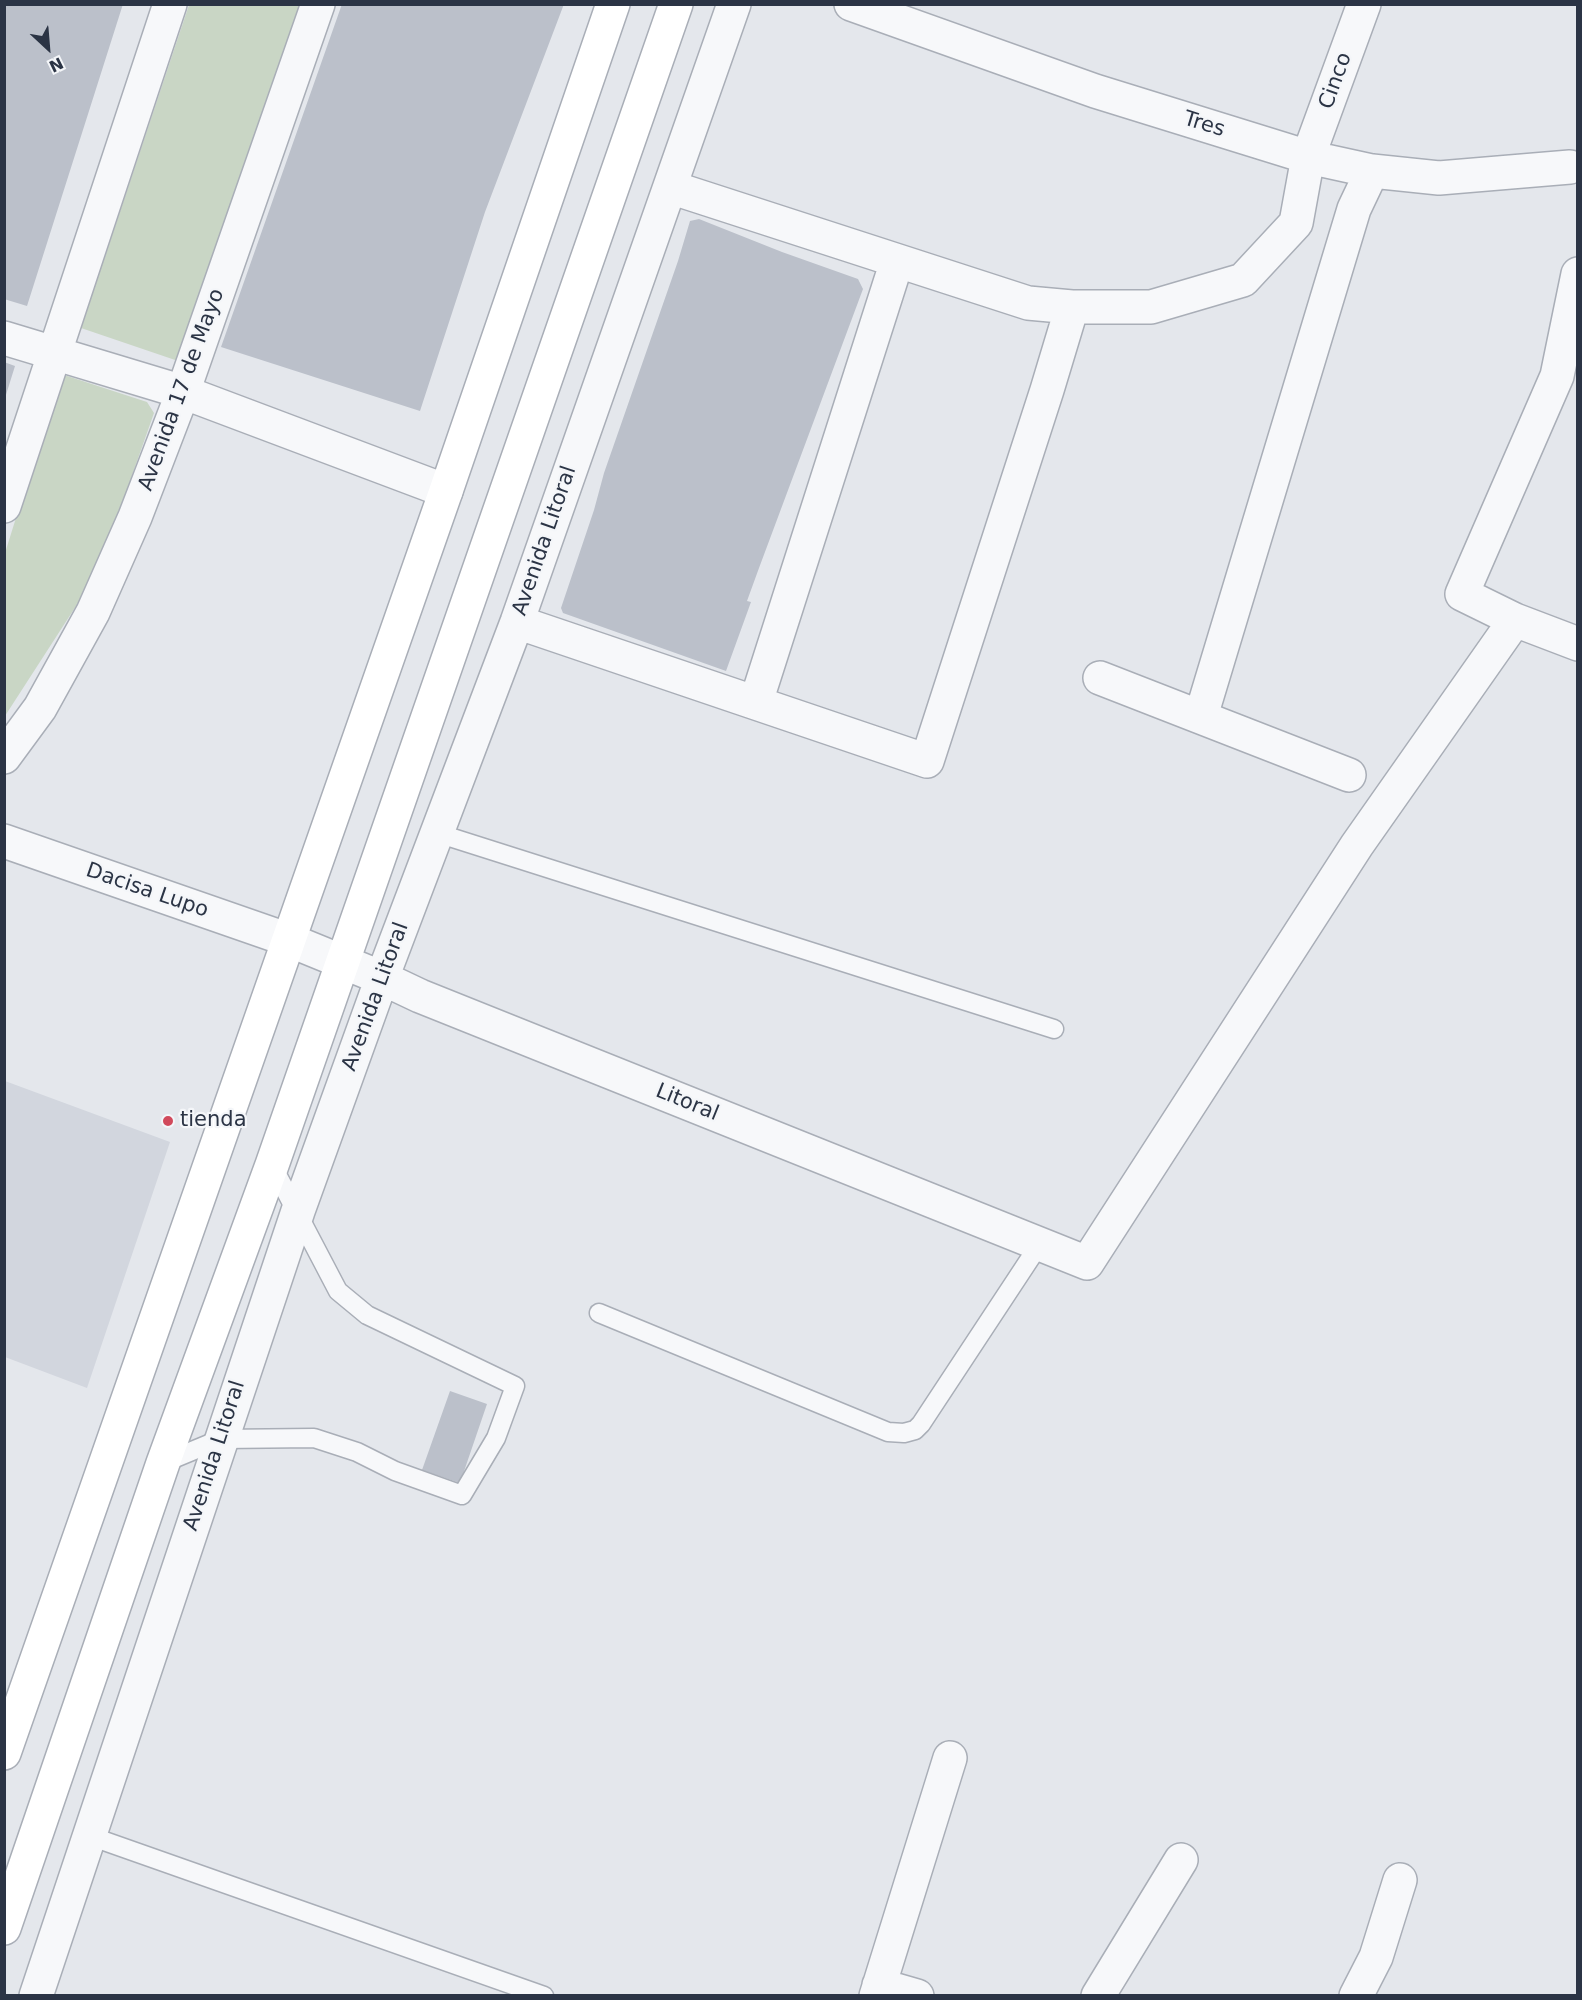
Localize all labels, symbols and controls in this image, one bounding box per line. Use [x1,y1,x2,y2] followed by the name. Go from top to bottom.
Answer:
[18,18,78,78] north arrow
[1314,49,1358,113] street label: Cinco
[46,53,66,76] text: N
[1180,107,1228,143] street label: Tres
[134,286,230,494] street label: Avenida 17 de Mayo
[508,463,582,619] street label: Avenida Litoral
[83,858,211,924] street label: Dacisa Lupo
[337,919,415,1075] street label: Avenida Litoral
[652,1079,722,1127] street label: Litoral
[180,1108,246,1134] place label: tienda
[161,1114,175,1128] marker: tienda
[179,1378,251,1534] street label: Avenida Litoral

